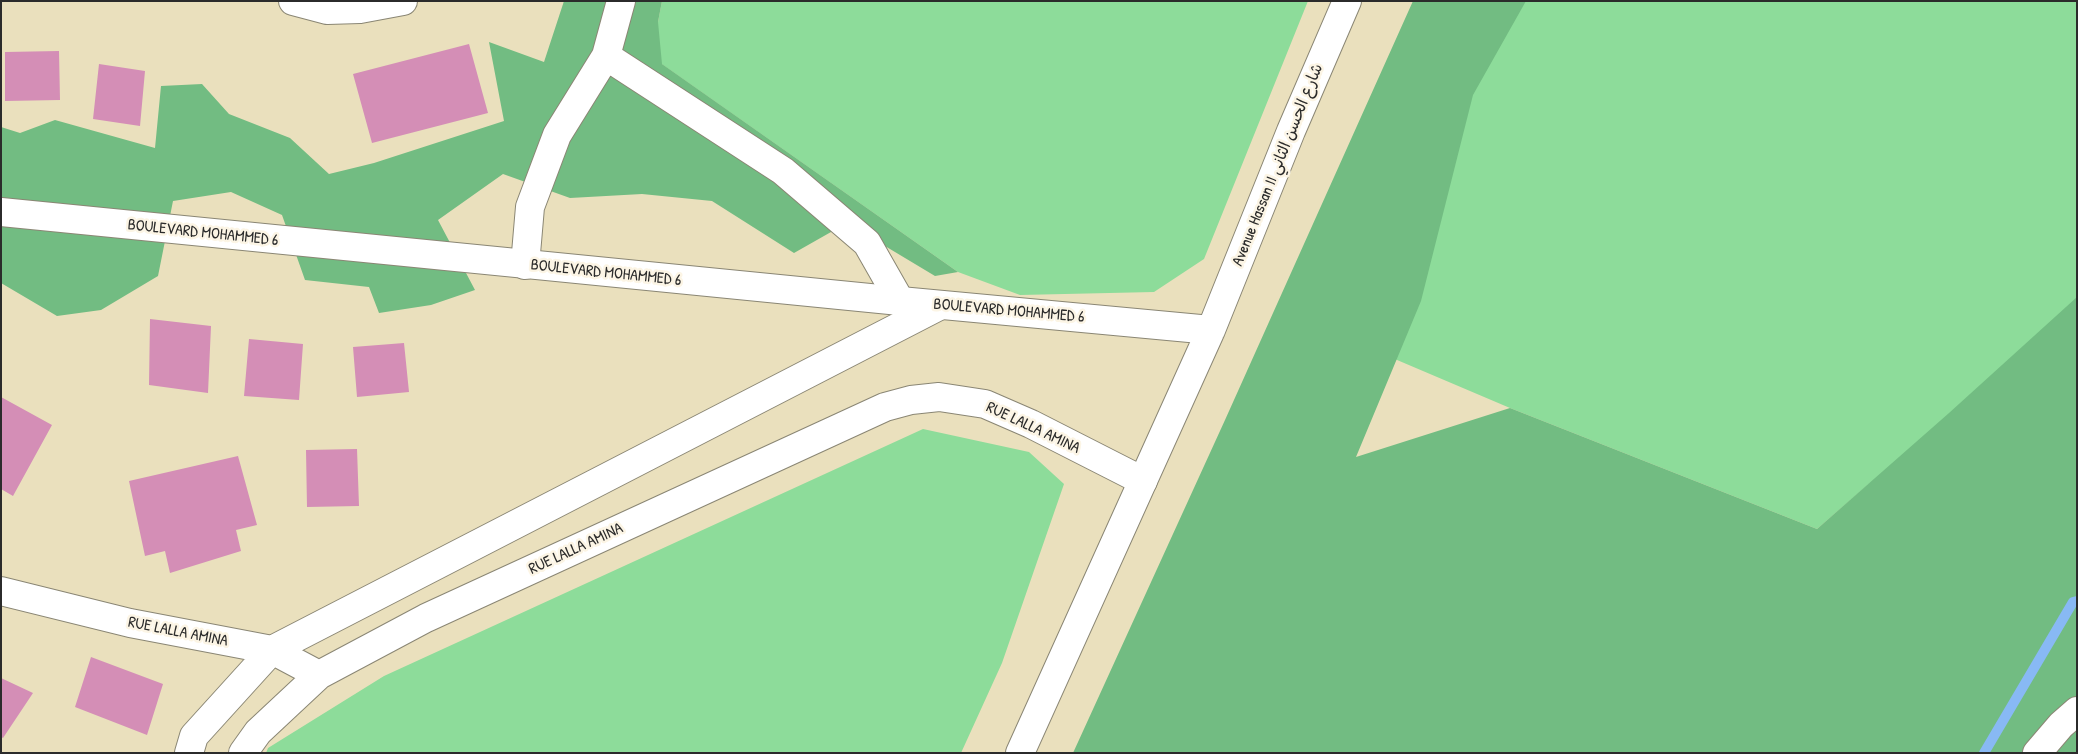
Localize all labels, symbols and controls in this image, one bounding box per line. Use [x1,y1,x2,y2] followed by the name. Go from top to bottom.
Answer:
[1229,61,1327,269] street label: Avenue Hassan II شارع الحسن الثاني
[127,216,279,250] street label: BOULEVARD MOHAMMED 6
[530,256,682,290] street label: BOULEVARD MOHAMMED 6
[933,295,1085,327] street label: BOULEVARD MOHAMMED 6
[983,398,1083,458] street label: RUE LALLA AMINA
[526,519,626,579] street label: RUE LALLA AMINA
[126,613,230,651] street label: RUE LALLA AMINA

